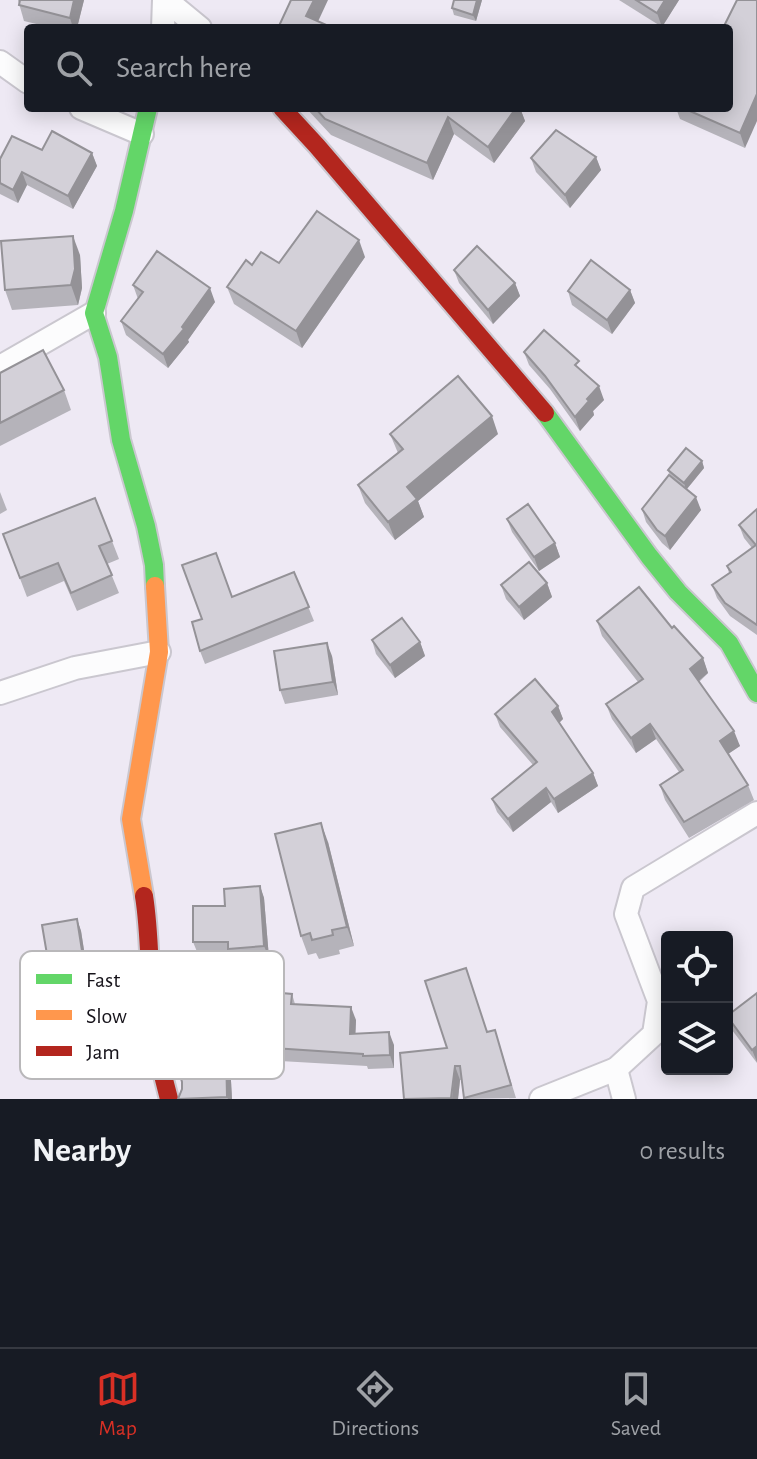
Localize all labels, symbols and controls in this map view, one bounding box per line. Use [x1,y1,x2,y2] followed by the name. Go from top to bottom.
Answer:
[24,24,733,112] search box
[52,46,96,90] icon: search
[116,53,252,83] text: Search here
[661,931,733,1075] map controls
[661,931,733,1003] button: locate
[20,951,284,1079] legend
[86,969,120,991] text: Fast
[661,1003,733,1075] button: layers
[86,1005,127,1027] text: Slow
[86,1041,120,1063] text: Jam
[32,1134,131,1168] text: Nearby
[639,1138,725,1164] text: 0 results
[96,1367,140,1441] tab: Map
[331,1367,419,1441] tab: Directions
[611,1367,661,1441] tab: Saved

